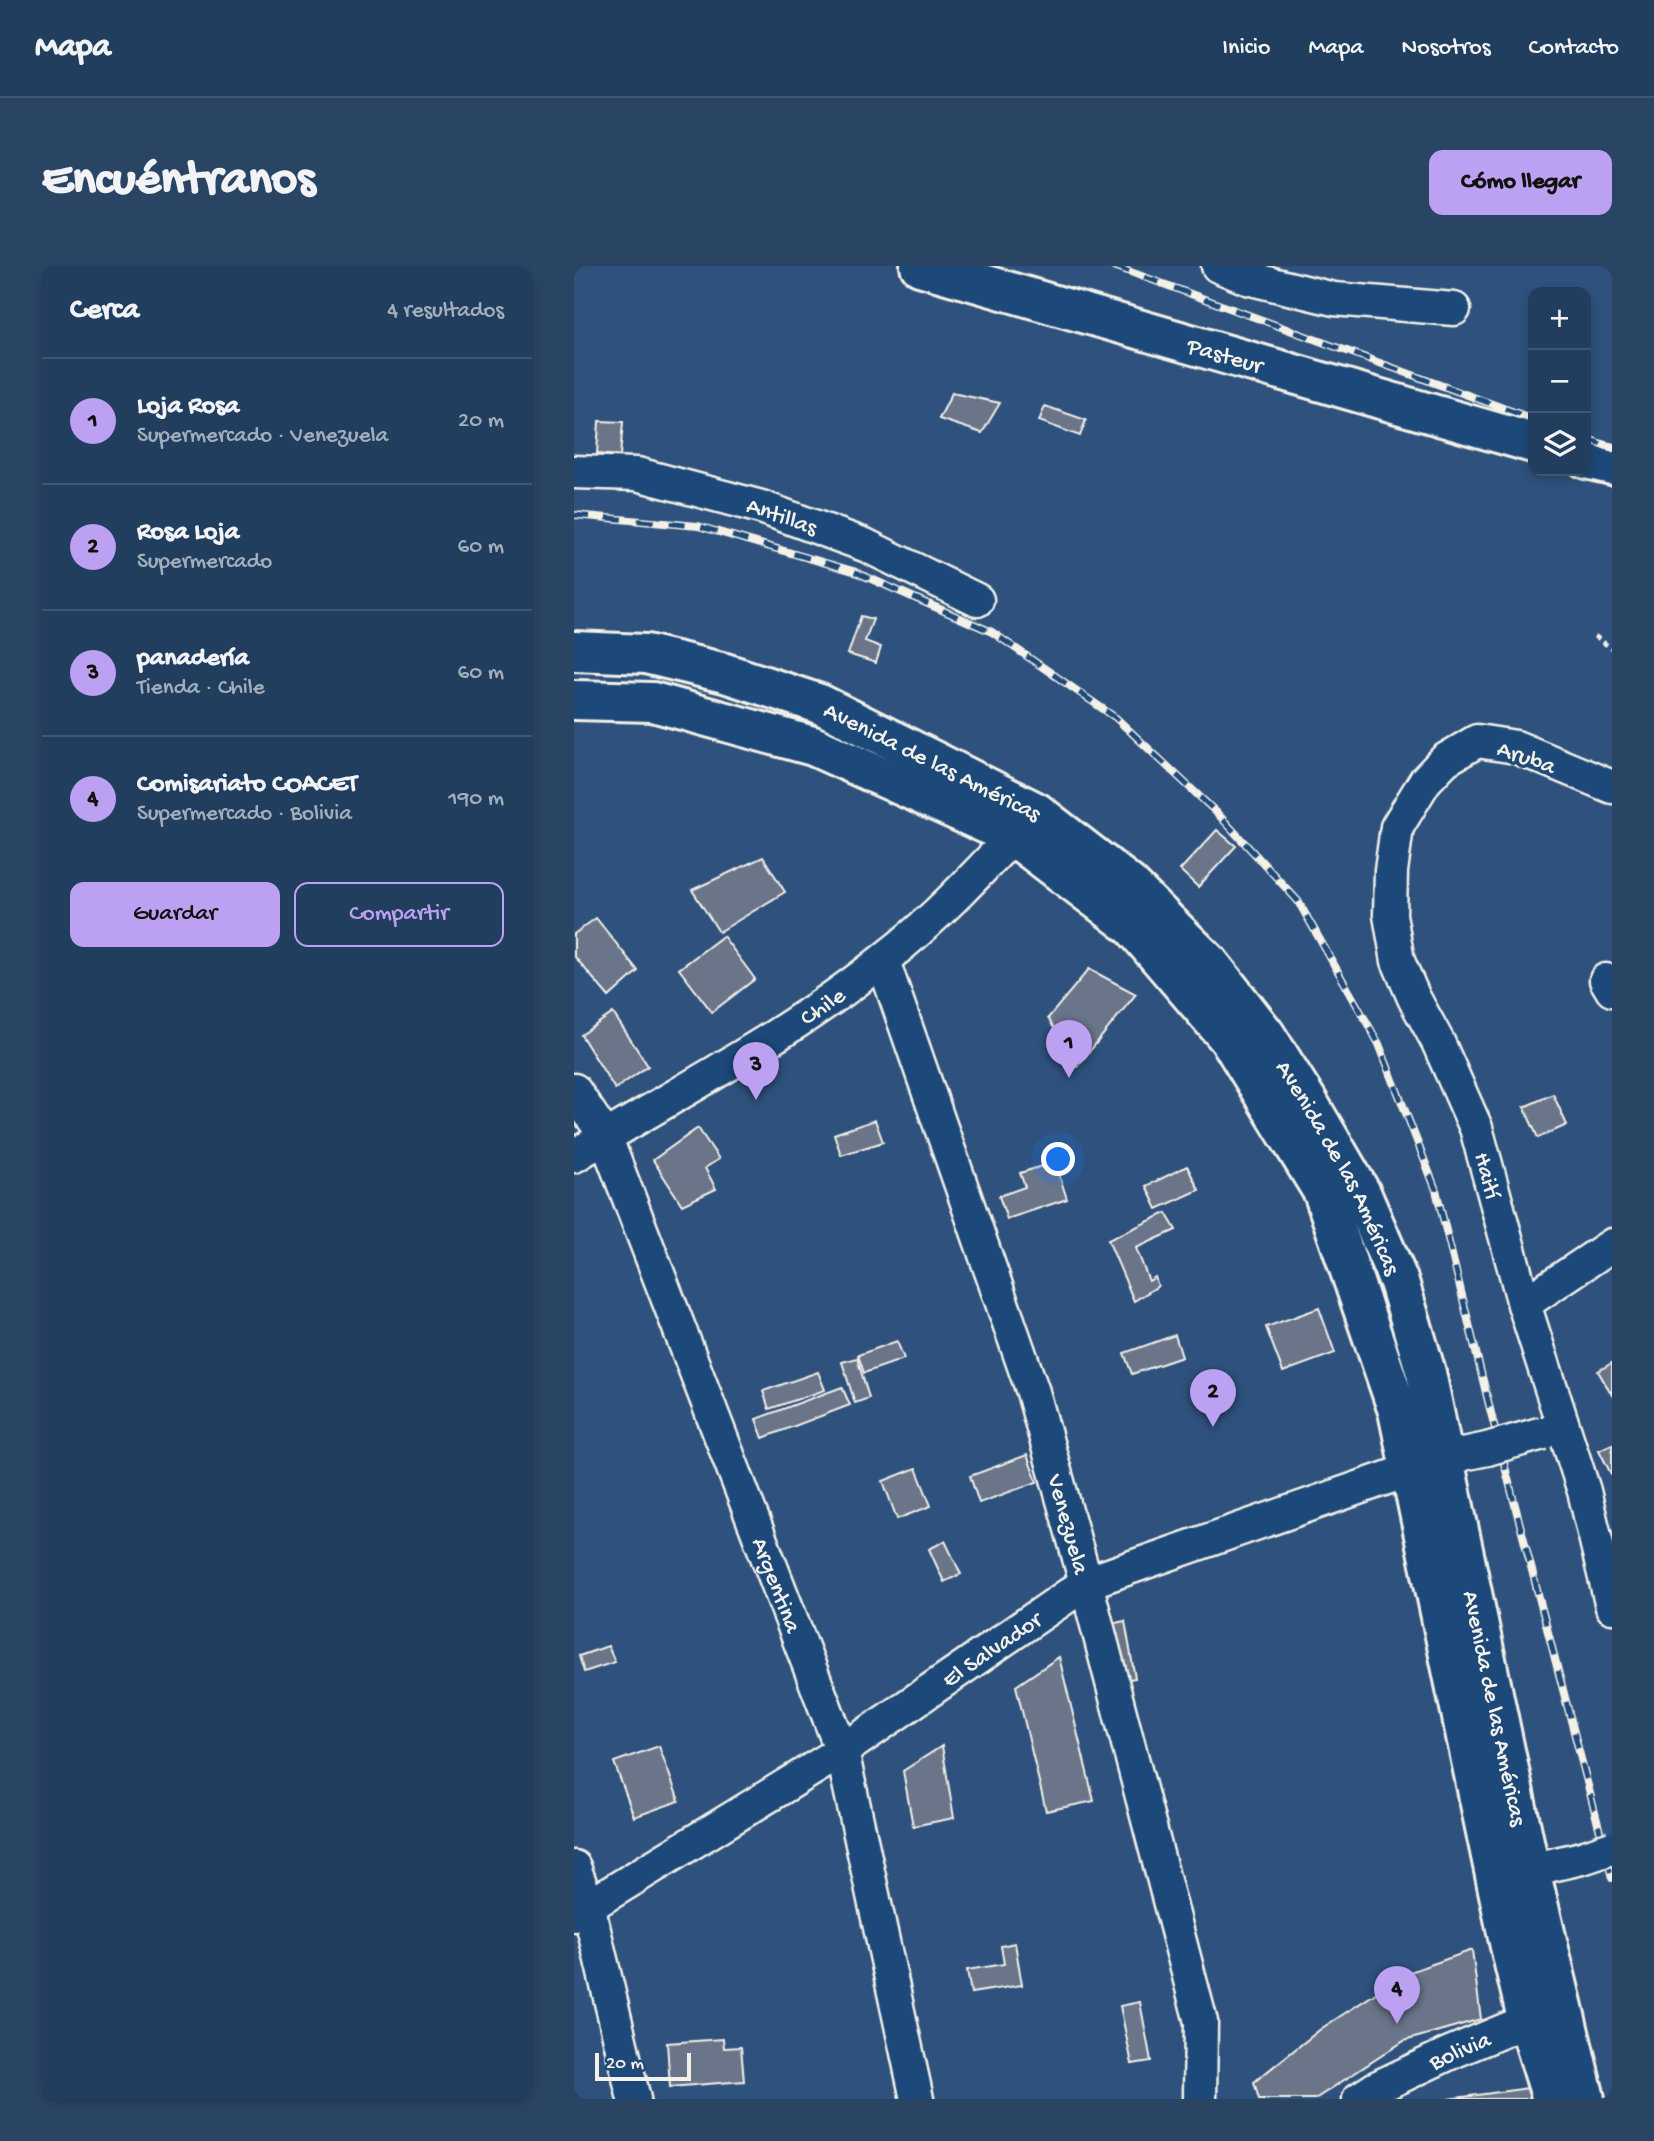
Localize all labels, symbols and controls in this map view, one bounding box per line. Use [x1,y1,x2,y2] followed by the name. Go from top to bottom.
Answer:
[35,29,111,67] text: Mapa
[1222,34,1270,63] text: Inicio
[1308,34,1364,63] text: Mapa
[1402,34,1491,63] text: Nosotros
[1529,34,1619,63] text: Contacto
[1429,150,1612,215] button: Cómo llegar
[42,153,315,211] text: Encuéntranos
[1528,287,1591,476] map controls
[1528,287,1591,350] button: +
[70,294,139,329] text: Cerca
[387,298,504,325] text: 4 resultados
[1182,333,1268,383] street label: Pasteur
[1528,350,1591,413] button: −
[137,392,239,423] text: Loja Rosa
[88,408,98,435] text: 1
[458,408,504,435] text: 20 m
[1528,413,1591,476] button: layers
[137,423,388,450] text: Supermercado · Venezuela
[743,493,822,545] street label: Antillas
[137,518,239,549] text: Rosa Loja
[87,534,99,561] text: 2
[458,534,504,561] text: 60 m
[137,549,272,576] text: Supermercado
[137,644,249,675] text: panadería
[87,660,99,687] text: 3
[458,660,504,687] text: 60 m
[137,675,265,702] text: Tienda · Chile
[818,697,1048,830] street label: Avenida de las Américas
[1493,736,1560,783] street label: Aruba
[137,770,358,801] text: Comisariato COACET
[88,786,98,813] text: 4
[448,786,504,813] text: 190 m
[137,801,352,828] text: Supermercado · Bolivia
[70,882,280,947] button: Guardar
[294,882,504,947] button: Compartir
[795,982,853,1034] street label: Chile
[1046,1020,1092,1078] pin: 1
[733,1042,779,1100] pin: 3
[1267,1056,1406,1281] street label: Avenida de las Américas
[1041,1142,1075,1176] your location
[1465,1150,1506,1203] street label: Haití
[1190,1369,1236,1427] pin: 2
[1038,1470,1094,1578] street label: Venezuela
[743,1534,806,1638] street label: Argentina
[1454,1588,1532,1830] street label: Avenida de las Américas
[937,1605,1050,1696] street label: El Salvador
[1374,1966,1420,2024] pin: 4
[1424,2026,1496,2079] street label: Bolivia
[595,2050,691,2082] scale bar
[606,2053,644,2076] text: 20 m

